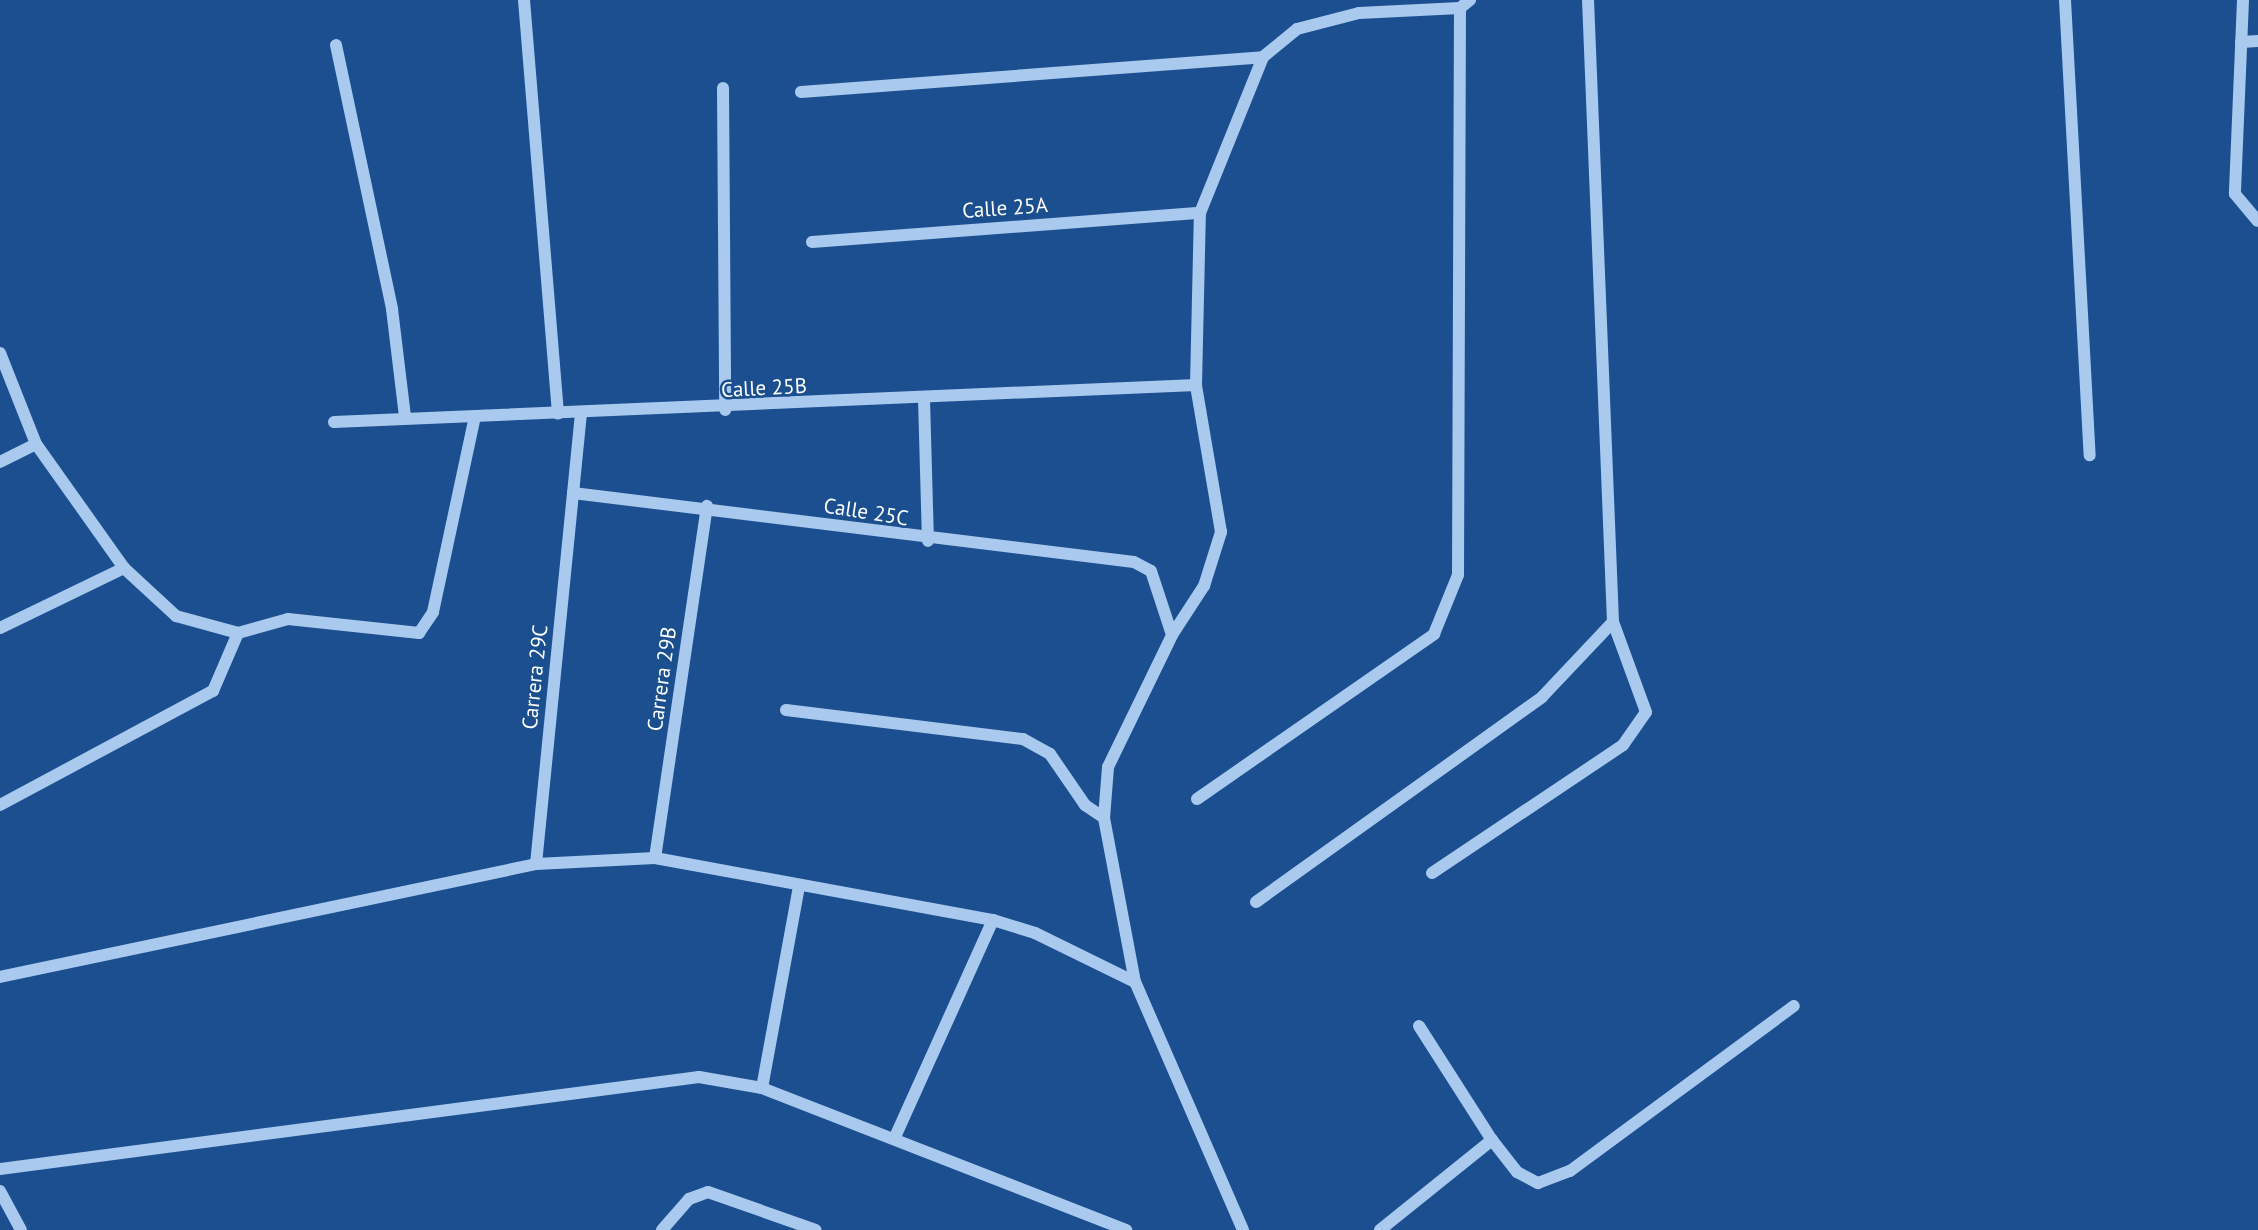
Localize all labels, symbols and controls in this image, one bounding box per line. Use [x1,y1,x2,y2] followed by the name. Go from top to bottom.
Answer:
[961,192,1049,224] street label: Calle 25A
[721,373,807,403] street label: Calle 25B
[822,493,910,531] street label: Calle 25C
[517,623,553,731] street label: Carrera 29C
[642,625,682,733] street label: Carrera 29B

